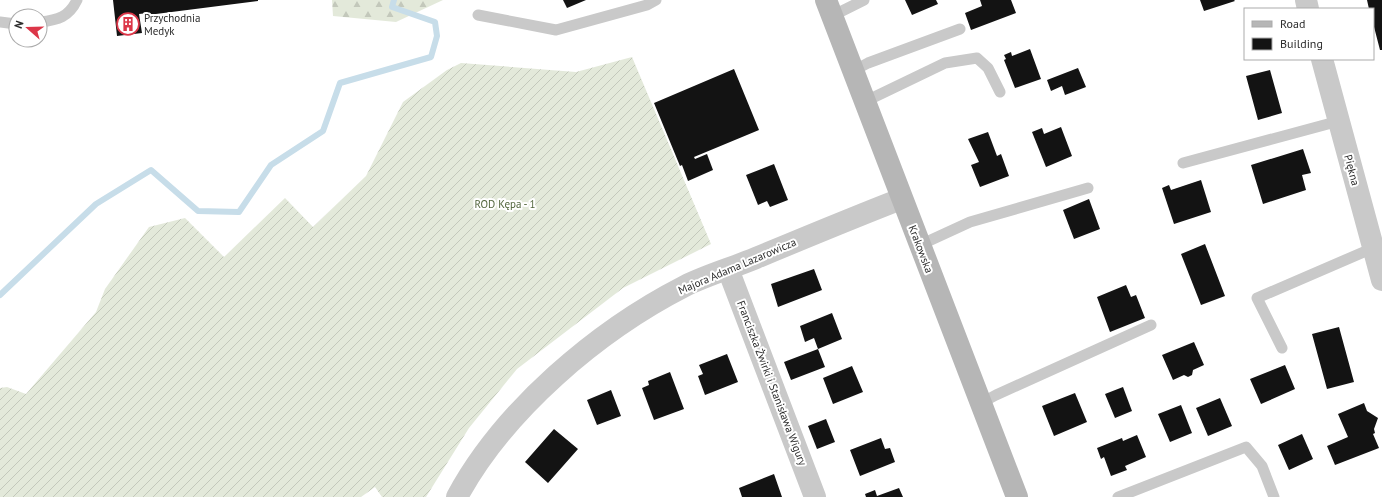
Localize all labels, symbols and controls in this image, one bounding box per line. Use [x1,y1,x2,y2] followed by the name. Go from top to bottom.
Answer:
[8,8,48,48] north arrow
[1244,8,1374,60] legend
[115,11,141,37] building icon: Przychodnia Medyk
[144,11,201,38] place label: Przychodnia Medyk
[1280,16,1305,31] text: Road
[11,19,26,30] text: N
[1280,36,1323,51] text: Building
[1341,153,1363,187] street label: Piękna
[475,197,535,211] park label: ROD Kępa - 1
[906,223,936,275] street label: Krakowska
[676,235,798,297] street label: Majora Adama Lazarowicza
[734,299,810,468] street label: Franciszka Żwirki i Stanisława Wigury

